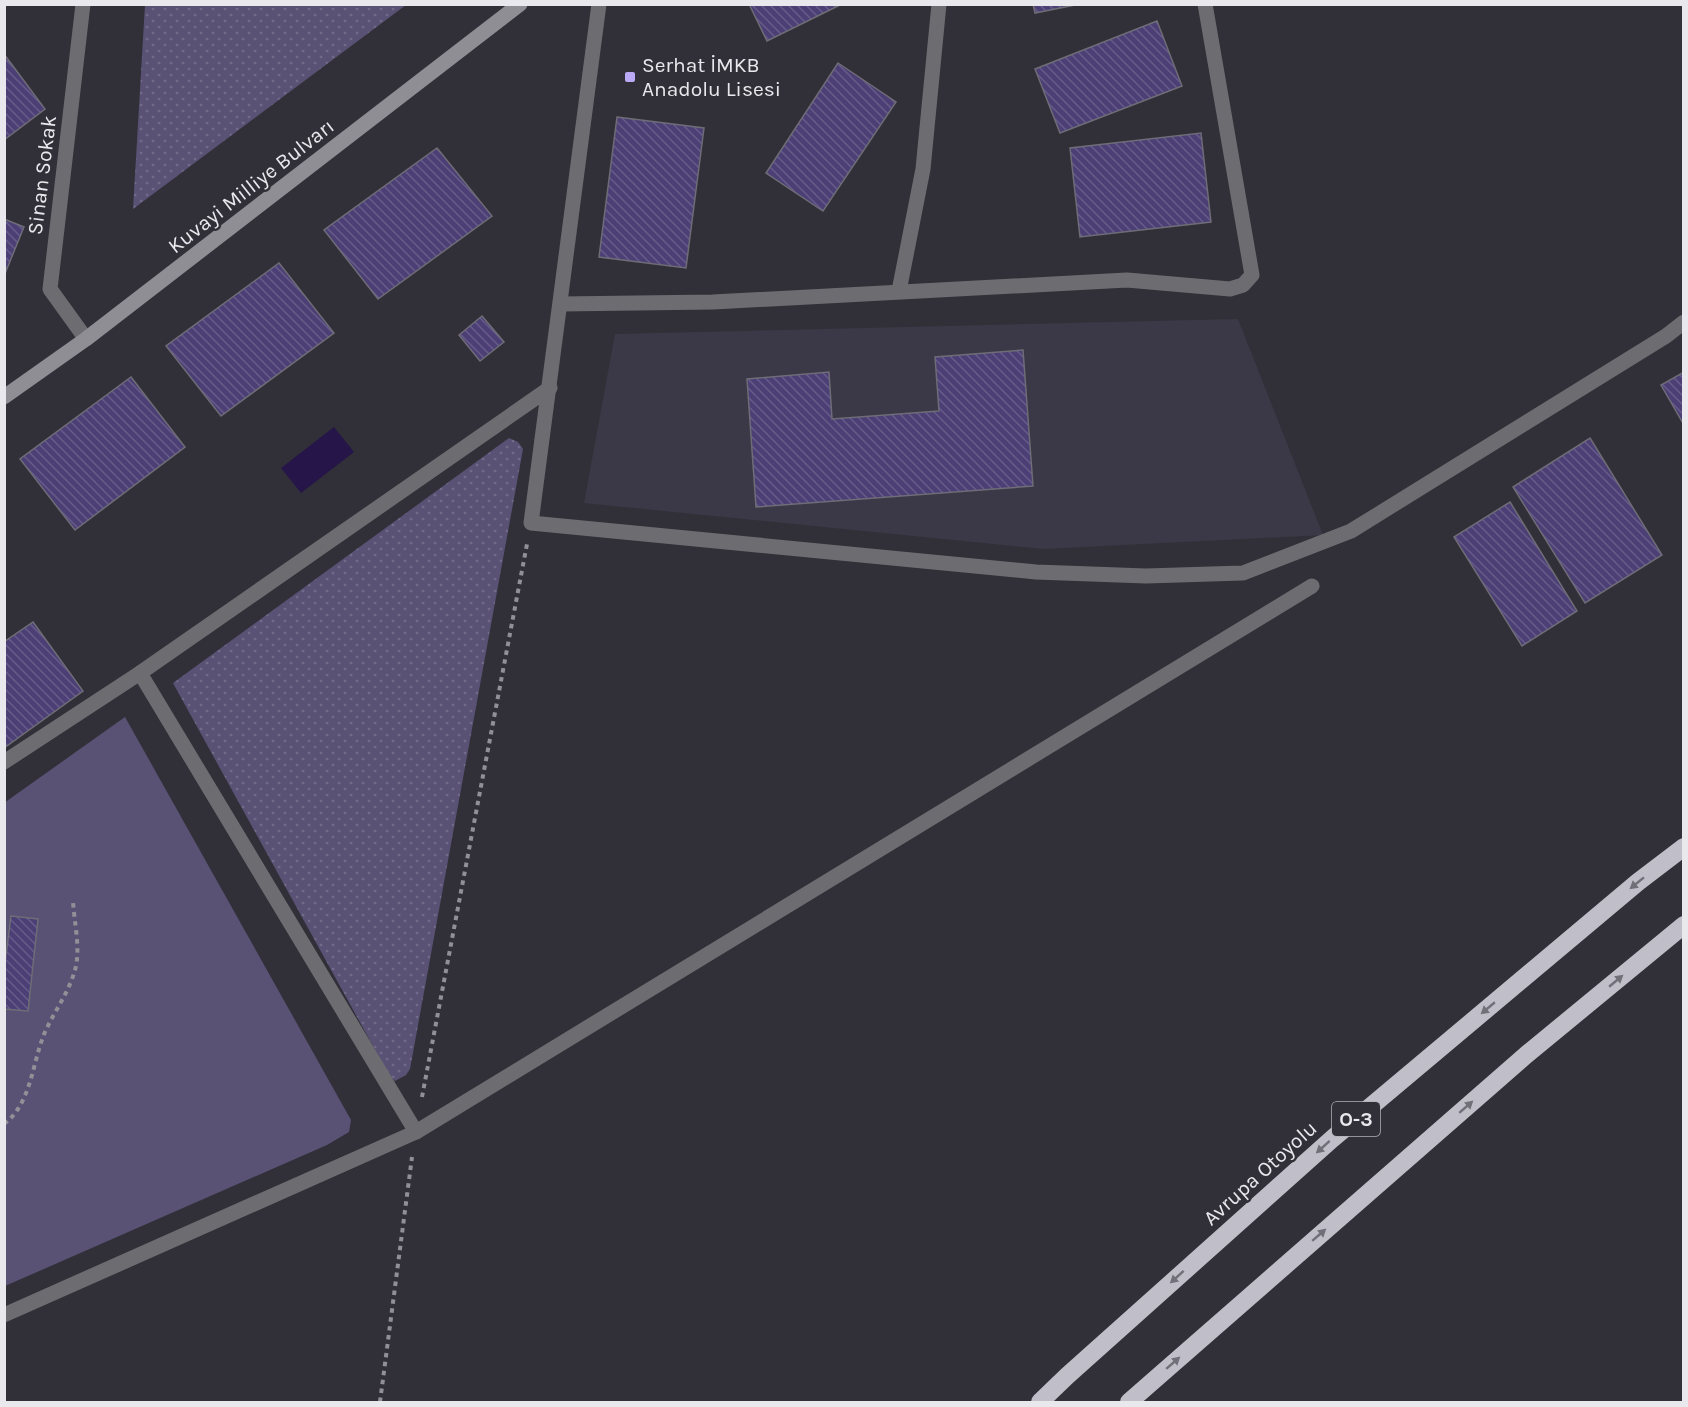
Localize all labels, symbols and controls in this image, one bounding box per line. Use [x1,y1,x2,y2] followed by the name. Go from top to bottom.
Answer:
[642,53,781,101] place label: Serhat İMKB Anadolu Lisesi
[623,70,637,84] marker: Serhat İMKB Anadolu Lisesi
[23,114,61,236] street label: Sinan Sokak
[163,114,339,258] street label: Kuvayi Milliye Bulvarı
[1630,876,1645,889] one-way arrow
[1608,975,1624,988] one-way arrow
[1481,1001,1496,1014] one-way arrow
[1458,1100,1474,1113] one-way arrow
[1332,1102,1380,1136] road number: O-3
[1198,1116,1322,1230] street label: Avrupa Otoyolu
[1315,1140,1330,1154] one-way arrow
[1311,1229,1326,1242] one-way arrow
[1170,1270,1185,1283] one-way arrow
[1165,1357,1180,1370] one-way arrow

